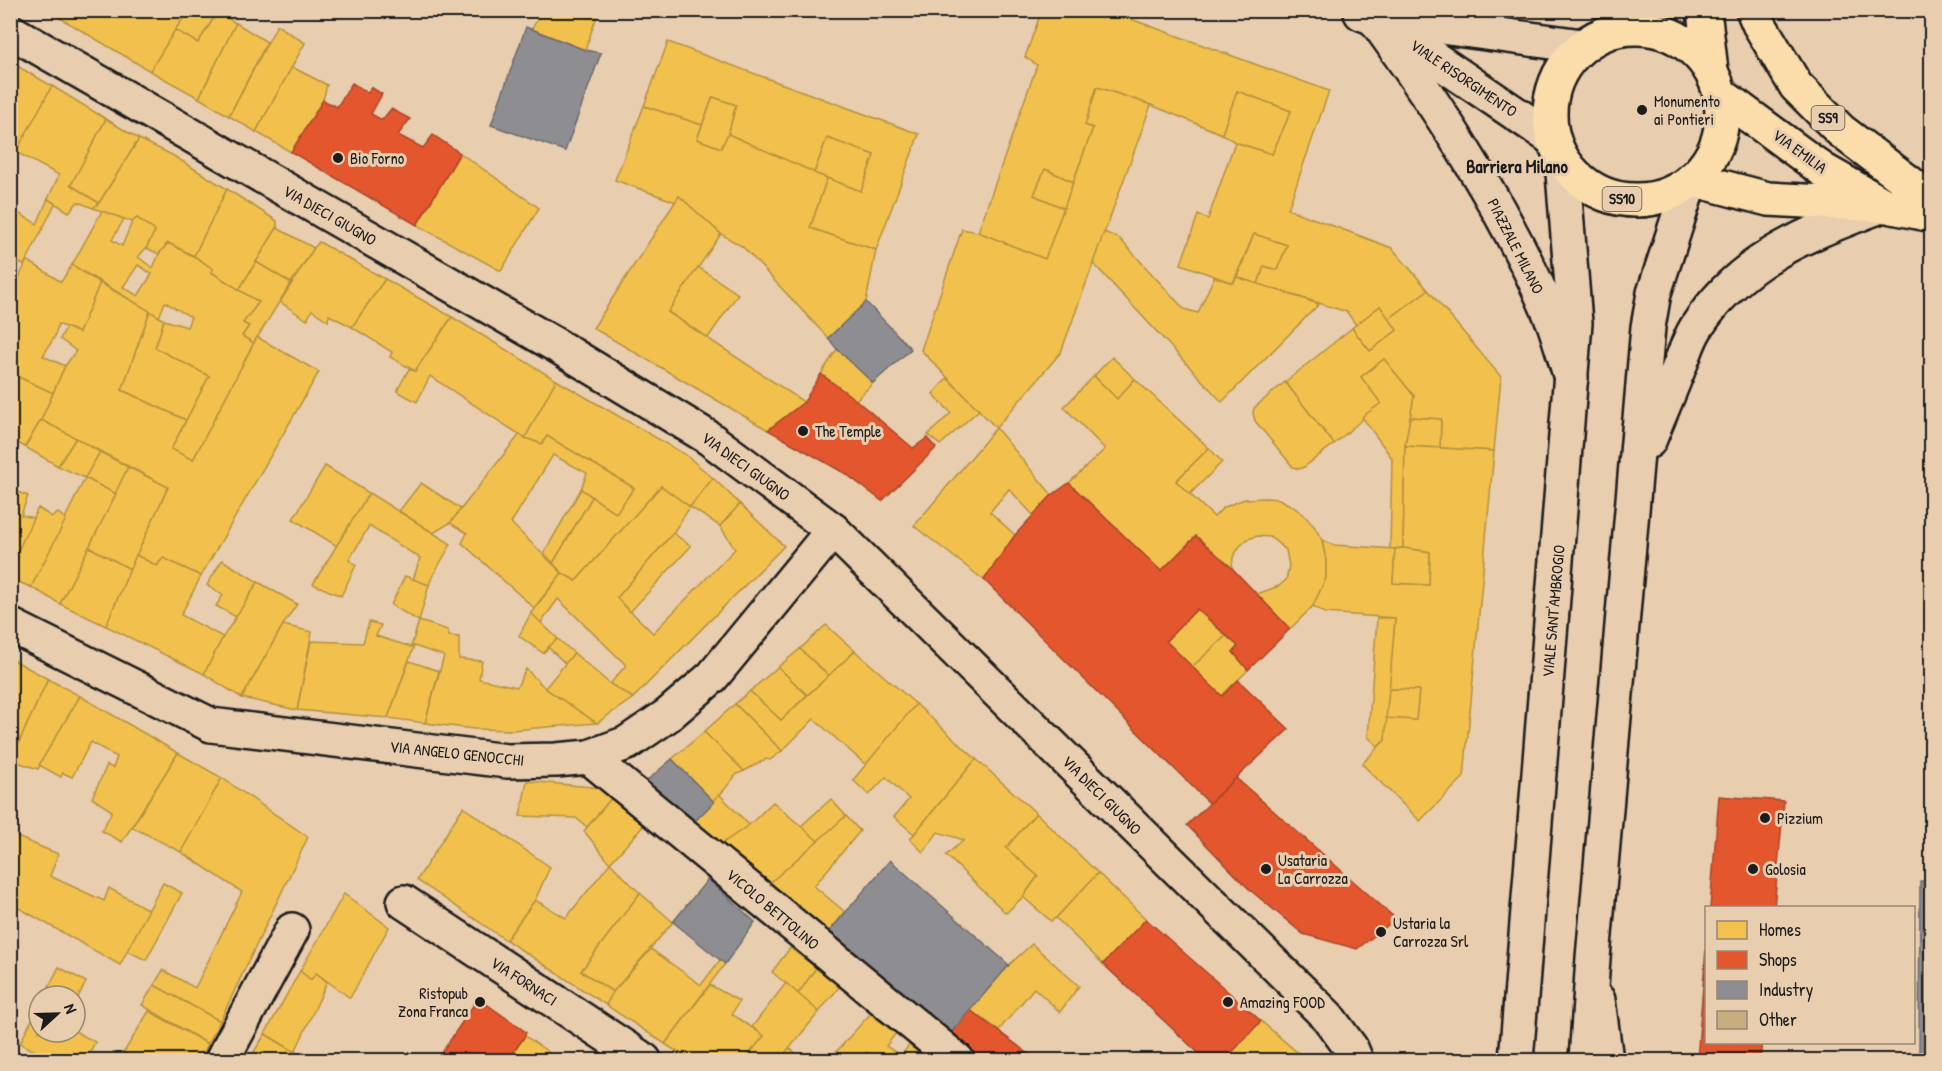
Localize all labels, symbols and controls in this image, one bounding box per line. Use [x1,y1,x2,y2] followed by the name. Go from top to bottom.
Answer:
[1406,34,1522,122] street label: VIALE RISORGIMENTO
[1654,90,1721,130] place label: Monumento ai Pontieri
[1635,103,1649,117] marker: Monumento ai Pontieri
[1812,106,1844,130] road number: SS9
[1768,124,1832,178] street label: VIA EMILIA
[350,147,405,169] place label: Bio Forno
[331,151,345,165] marker: Bio Forno
[1466,154,1568,179] district label: Barriera Milano
[279,179,381,251] street label: VIA DIECI GIUGNO
[1602,187,1642,211] road number: SS10
[1482,194,1550,298] street label: PIAZZALE MILANO
[815,420,882,442] place label: The Temple
[796,424,810,438] marker: The Temple
[697,426,795,506] street label: VIA DIECI GIUGNO
[1536,544,1570,678] street label: VIALE SANT'AMBROGIO
[389,735,525,771] street label: VIA ANGELO GENOCCHI
[1057,750,1147,840] street label: VIA DIECI GIUGNO
[1777,807,1823,829] place label: Pizzium
[1758,811,1772,825] marker: Pizzium
[1278,849,1348,889] place label: Usataria La Carrozza
[1765,858,1806,880] place label: Golosia
[1259,862,1273,876] marker: Usataria La Carrozza
[1746,862,1760,876] marker: Golosia
[722,864,824,954] street label: VICOLO BETTOLINO
[1705,906,1915,1044] legend
[1393,912,1469,952] place label: Ustaria la Carrozza Srl
[1759,917,1801,942] text: Homes
[1374,925,1388,939] marker: Ustaria la Carrozza Srl
[1759,947,1797,972] text: Shops
[486,951,562,1011] street label: VIA FORNACI
[1759,977,1814,1002] text: Industry
[398,982,468,1022] place label: Ristopub Zona Franca
[27,984,87,1044] north arrow
[1240,991,1325,1013] place label: Amazing FOOD
[473,995,487,1009] marker: Ristopub Zona Franca
[1221,995,1235,1009] marker: Amazing FOOD
[59,1000,83,1017] text: N
[1759,1007,1797,1032] text: Other

